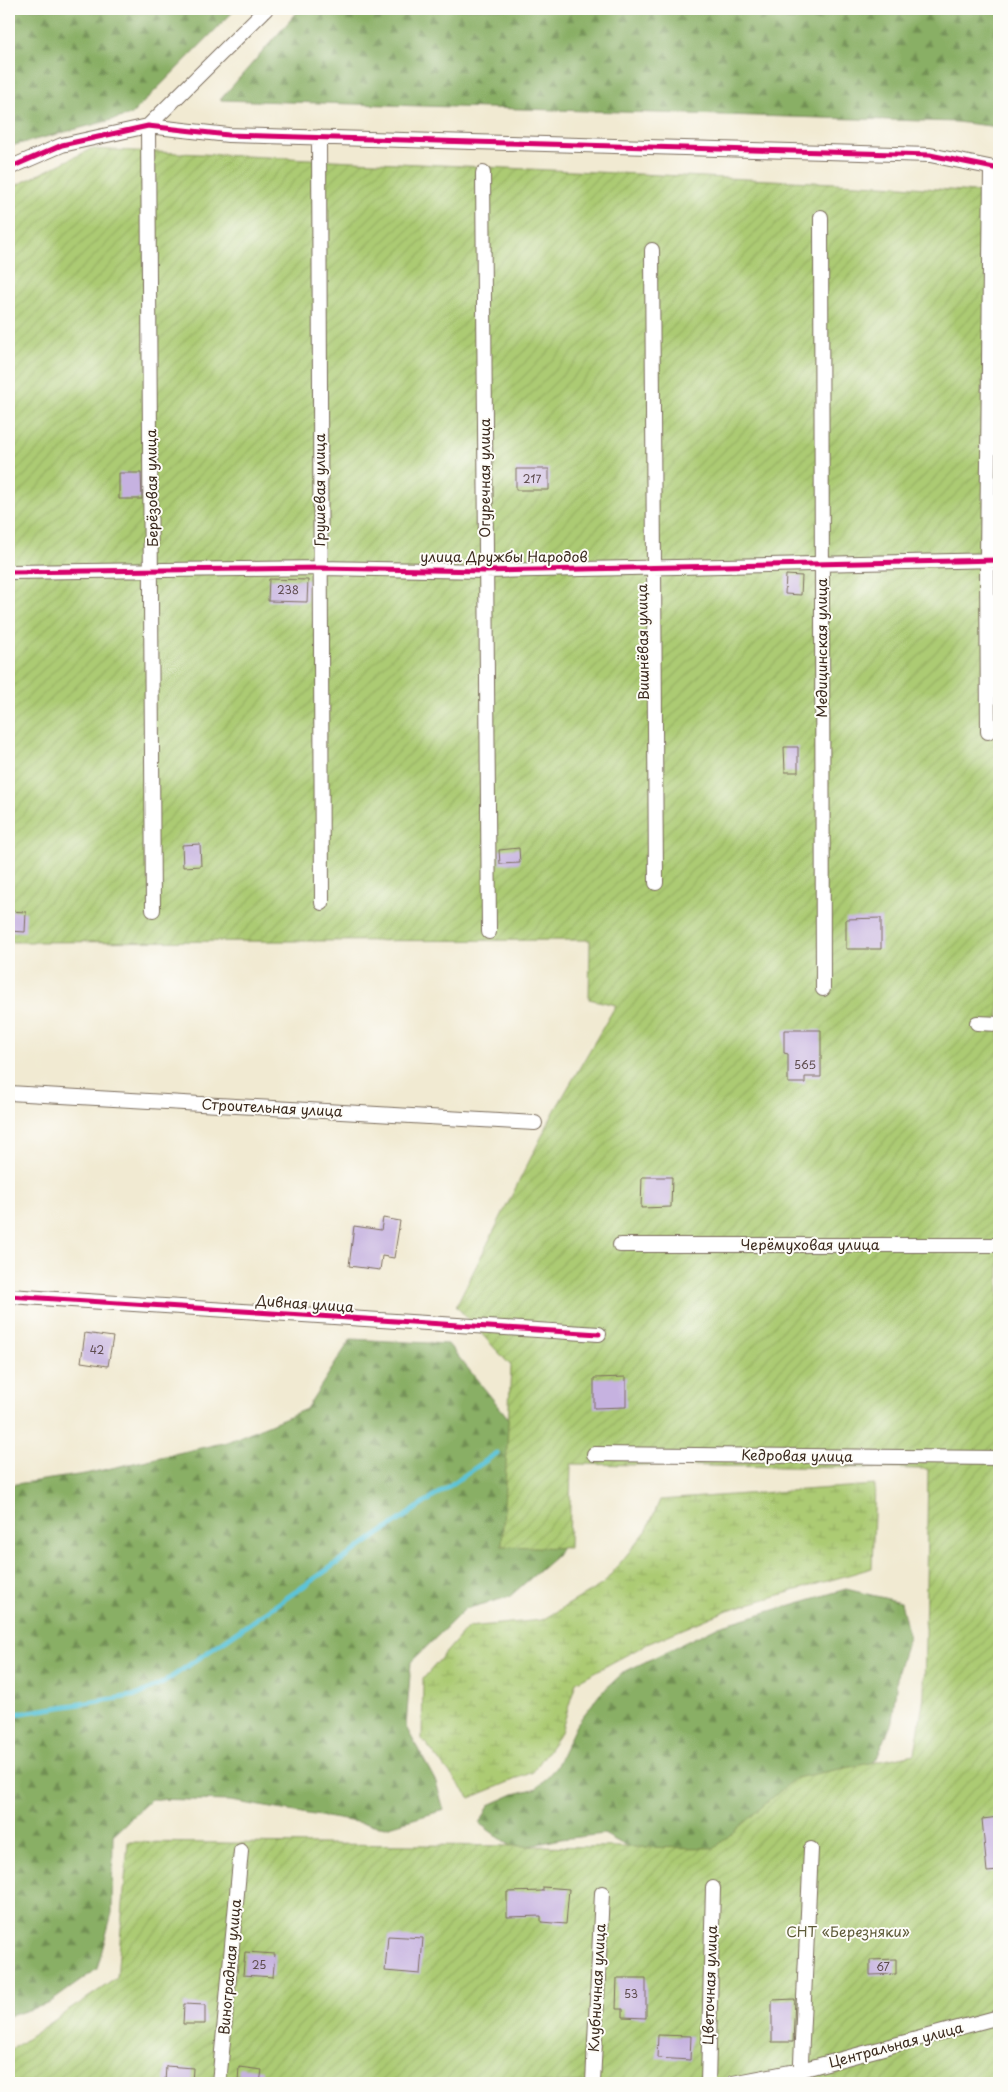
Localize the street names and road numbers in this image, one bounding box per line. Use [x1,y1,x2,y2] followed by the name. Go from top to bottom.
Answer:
[474,418,495,538] street label: Огуречная улица
[140,429,163,547] street label: Берёзовая улица
[309,433,330,546] street label: Грушевая улица
[420,546,588,567] street label: улица Дружбы Народов
[811,578,832,718] street label: Медицинская улица
[631,583,654,700] street label: Вишнёвая улица
[201,1093,343,1122] street label: Строительная улица
[740,1234,880,1255] street label: Черёмуховая улица
[254,1290,355,1317] street label: Дивная улица
[741,1444,853,1467] street label: Кедровая улица
[213,1898,246,2036] street label: Виноградная улица
[583,1923,610,2053] street label: Клубничная улица
[697,1925,722,2045] street label: Цветочная улица
[826,2016,965,2073] street label: Центральная улица

